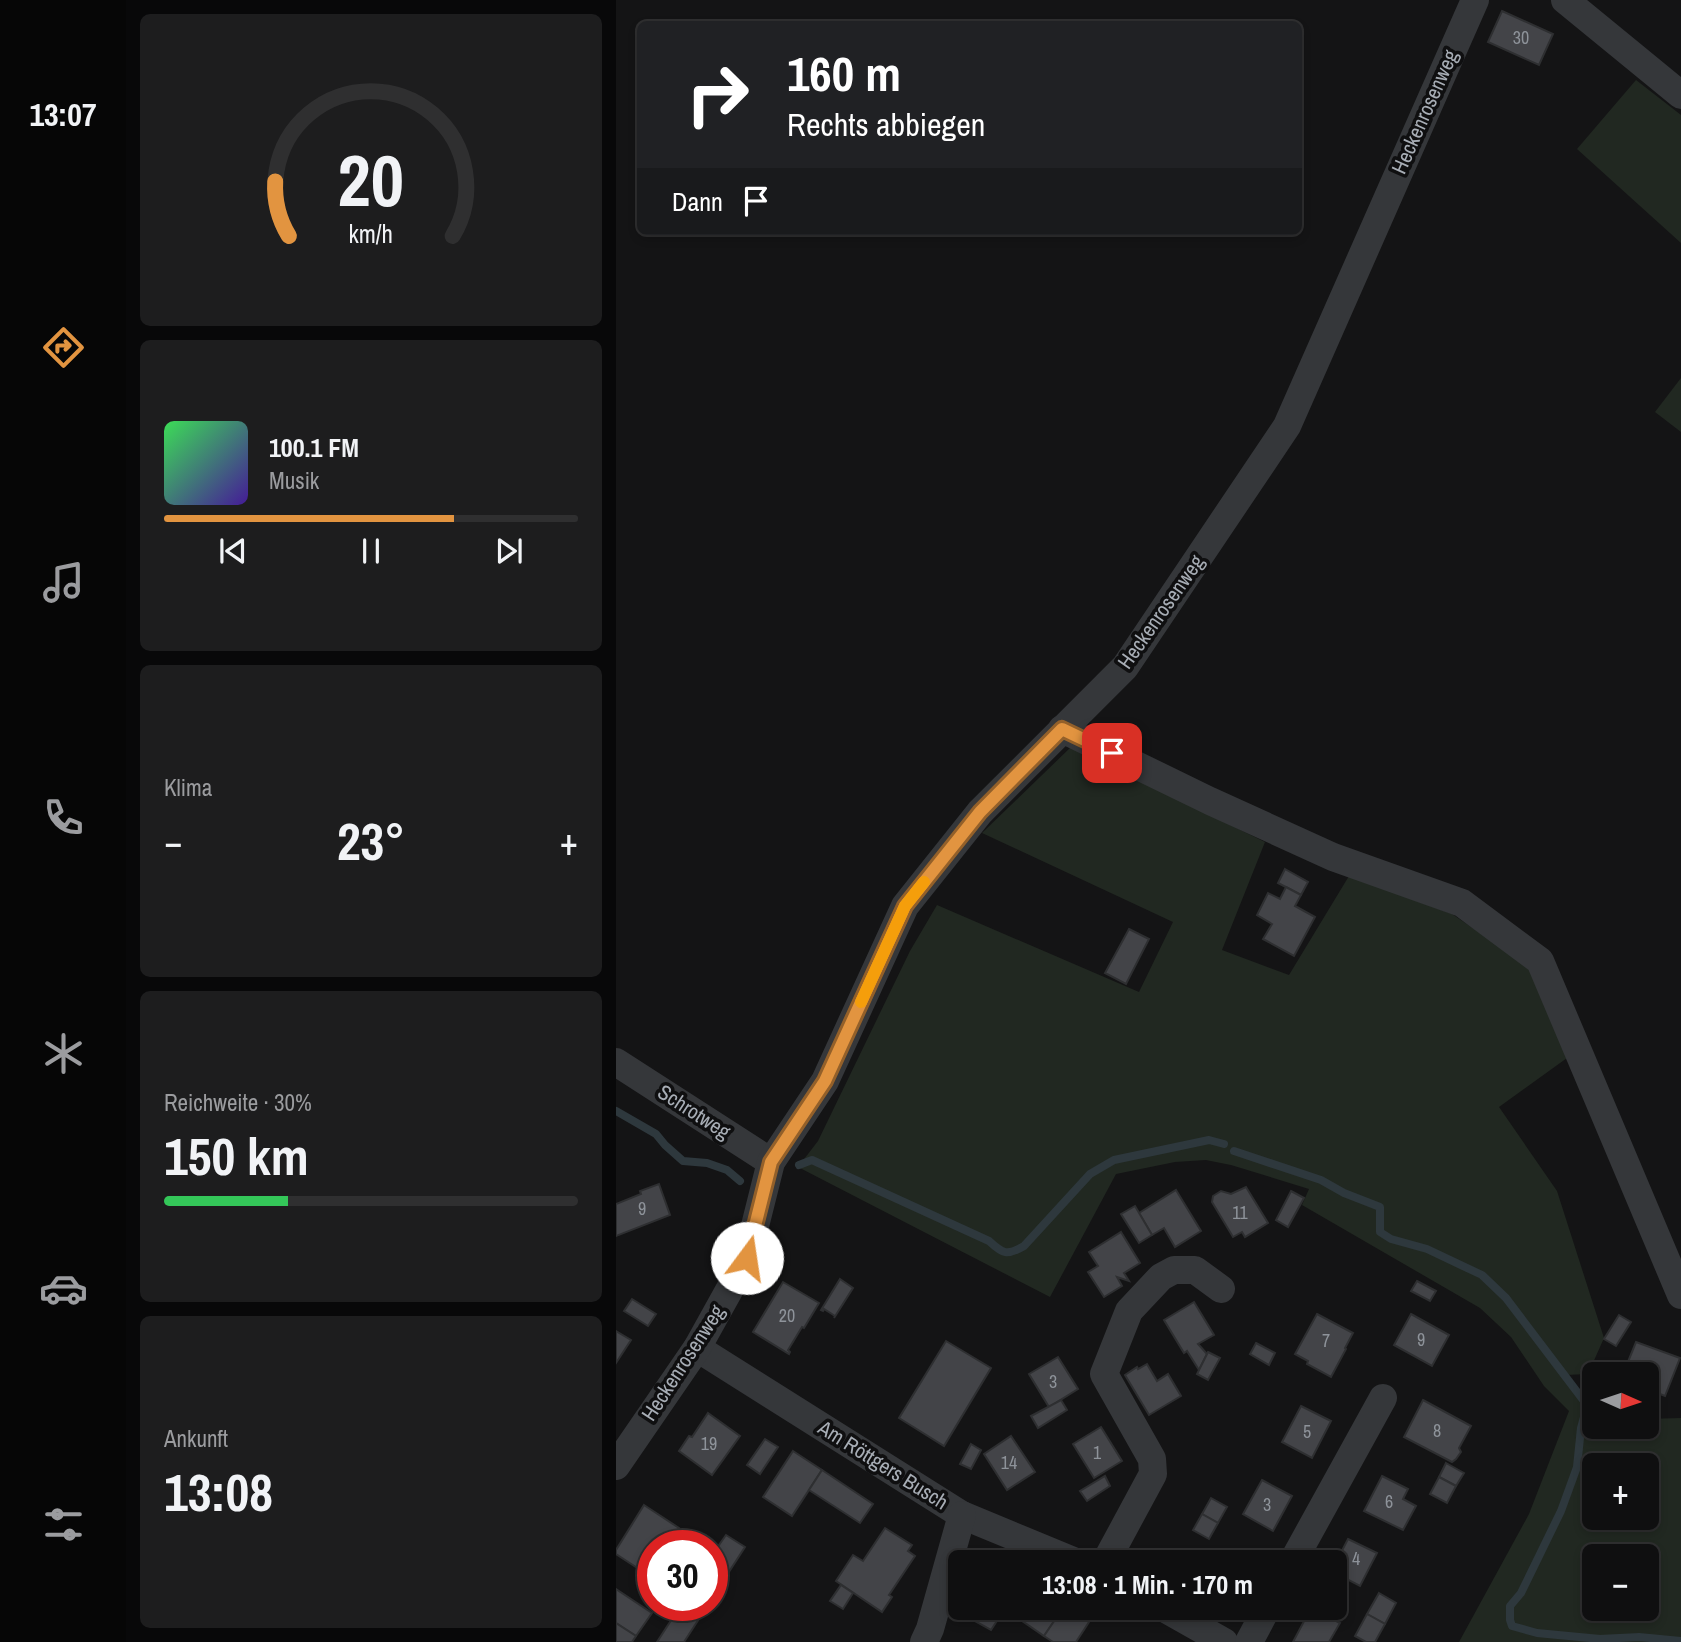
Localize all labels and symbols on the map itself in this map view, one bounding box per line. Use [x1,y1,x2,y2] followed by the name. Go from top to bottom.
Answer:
[1513,25,1529,50] house number: 30
[1384,45,1465,178] street label: Heckenrosenweg
[1111,549,1211,675] street label: Heckenrosenweg
[1082,723,1142,783] pin
[652,1077,737,1146] street label: Schrotweg
[638,1196,646,1221] house number: 9
[1232,1200,1248,1225] house number: 11
[710,1221,784,1295] position arrow
[634,1299,731,1426] street label: Heckenrosenweg
[779,1303,795,1328] house number: 20
[1417,1327,1425,1352] house number: 9
[1322,1328,1330,1353] house number: 7
[1582,1362,1659,1438] north arrow
[1049,1369,1057,1394] house number: 3
[812,1412,954,1516] street label: Am Röttgers Busch
[1433,1418,1441,1443] house number: 8
[1303,1419,1311,1444] house number: 5
[701,1431,717,1456] house number: 19
[1093,1440,1102,1465] house number: 1
[1001,1450,1017,1475] house number: 14
[1385,1489,1393,1514] house number: 6
[1263,1492,1271,1517] house number: 3
[637,1530,728,1621] speed limit sign: 30
[1352,1546,1360,1571] house number: 4

